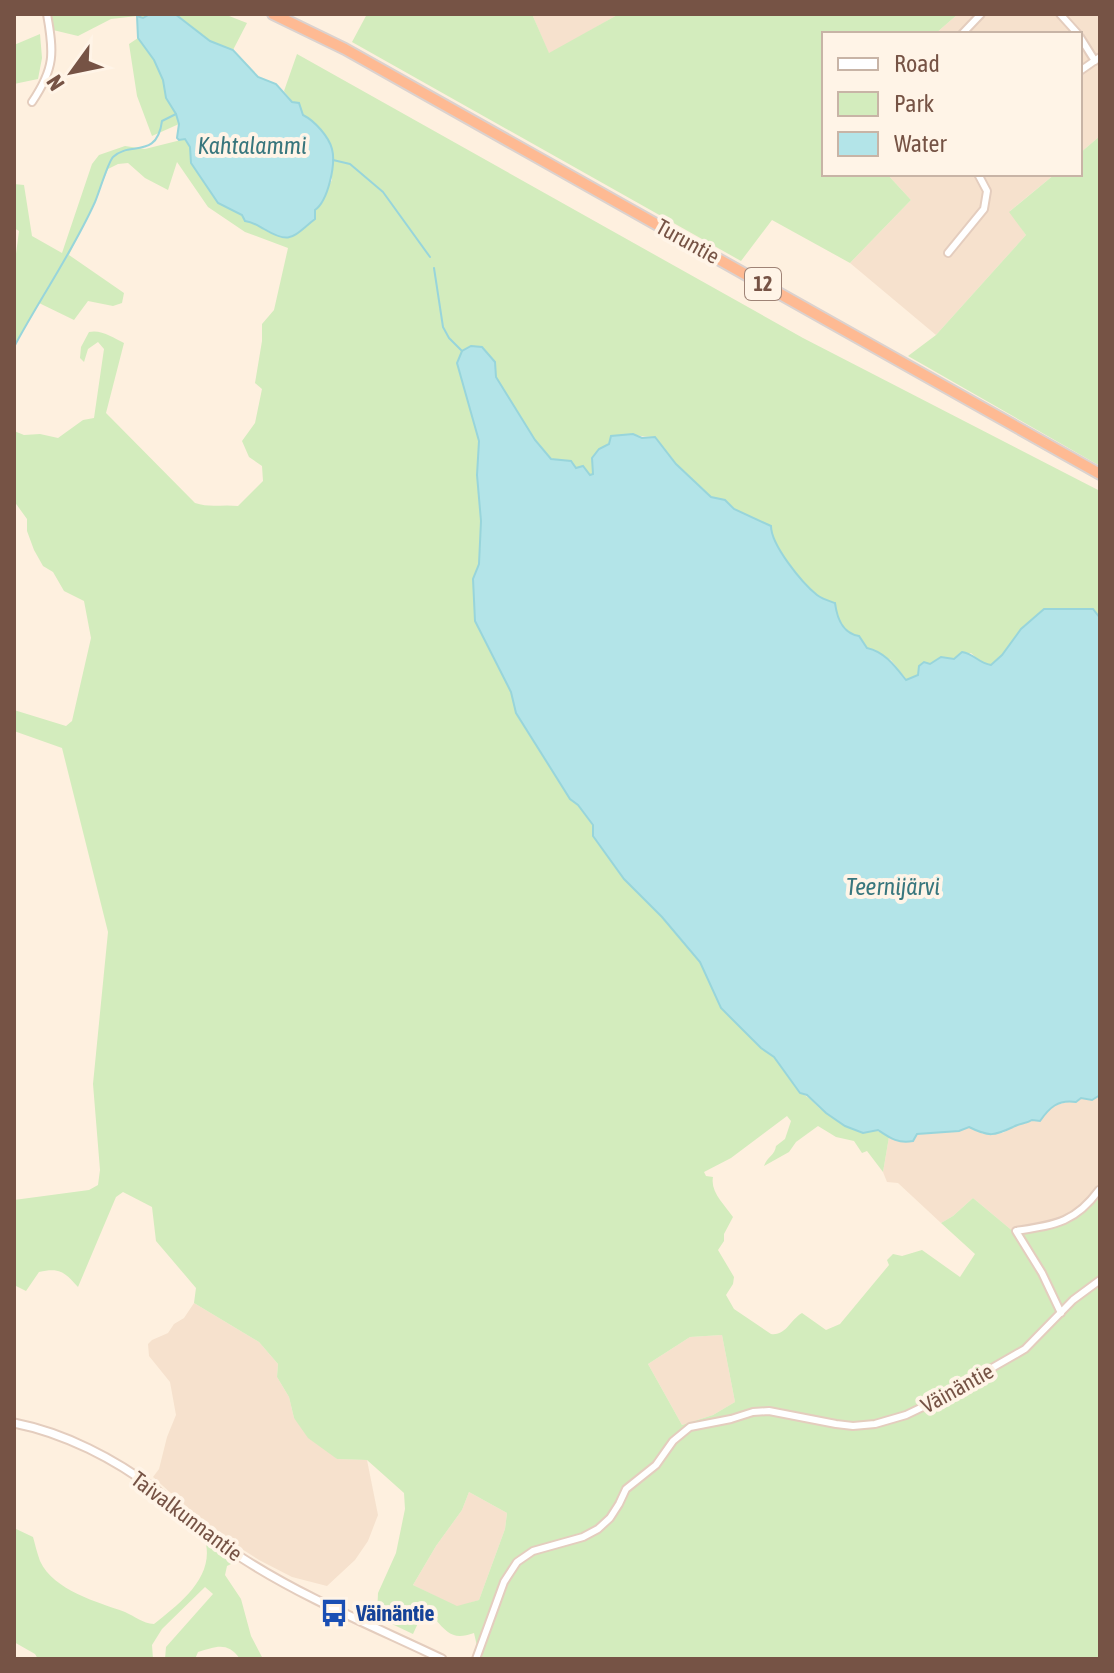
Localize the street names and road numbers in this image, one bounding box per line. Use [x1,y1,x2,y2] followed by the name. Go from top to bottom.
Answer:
[652,213,724,269] street label: Turuntie
[745,268,781,300] road number: 12
[916,1358,998,1418] street label: Väinäntie
[126,1466,248,1566] street label: Taivalkunnantie

